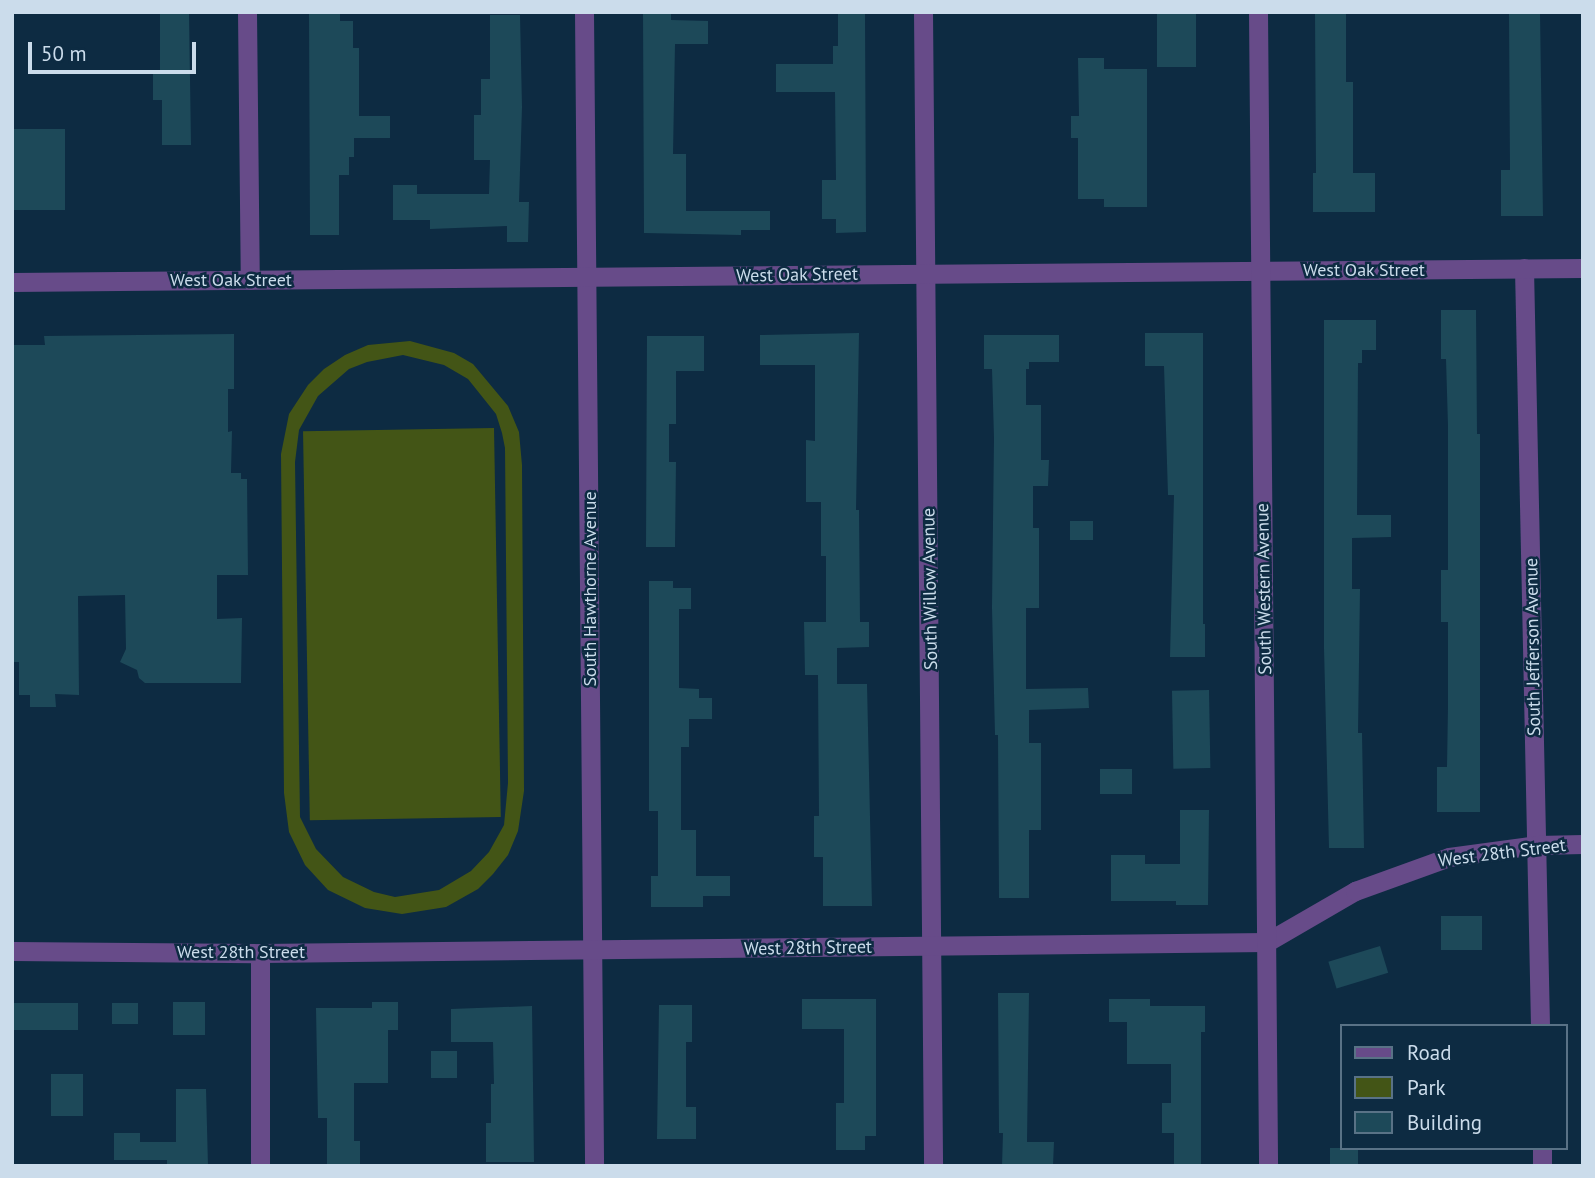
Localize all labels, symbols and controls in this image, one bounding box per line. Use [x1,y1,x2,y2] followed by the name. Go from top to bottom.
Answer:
[32,28,200,72] scale bar
[41,40,87,67] text: 50 m
[1303,259,1425,281] street label: West Oak Street
[736,263,858,287] street label: West Oak Street
[170,269,292,291] street label: West Oak Street
[579,491,601,687] street label: South Hawthorne Avenue
[1252,503,1276,675] street label: South Western Avenue
[918,507,942,671] street label: South Willow Avenue
[1521,557,1545,737] street label: South Jefferson Avenue
[1437,834,1567,872] street label: West 28th Street
[744,936,872,960] street label: West 28th Street
[177,941,305,963] street label: West 28th Street
[1340,1024,1567,1150] legend
[1407,1039,1451,1066] text: Road
[1407,1074,1446,1101] text: Park
[1407,1109,1482,1136] text: Building

